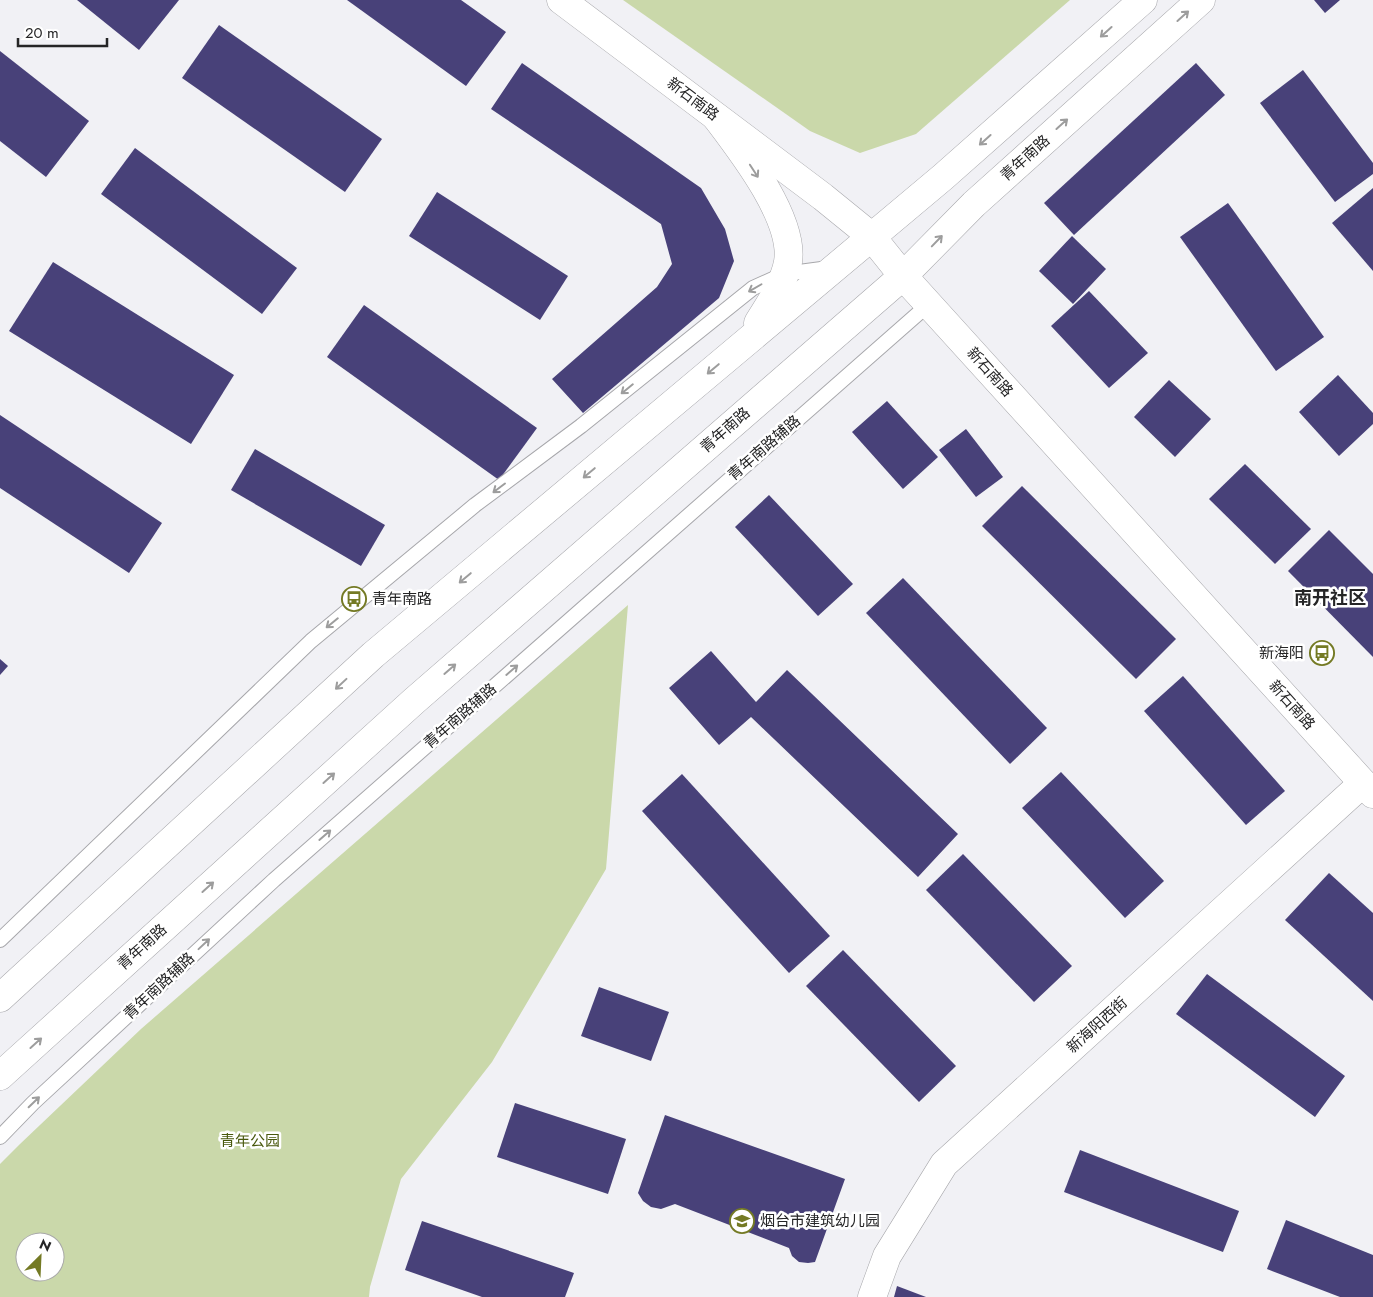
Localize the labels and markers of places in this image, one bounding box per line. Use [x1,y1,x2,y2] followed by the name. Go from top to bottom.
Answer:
[341,586,367,612] bus stop icon: 青年南路
[372,588,432,610] place label: 青年南路
[1309,640,1335,666] bus stop icon: 新海阳
[1259,642,1304,664] place label: 新海阳
[729,1208,755,1234] school or university icon: 烟台市建筑幼儿园
[760,1210,880,1232] place label: 烟台市建筑幼儿园

